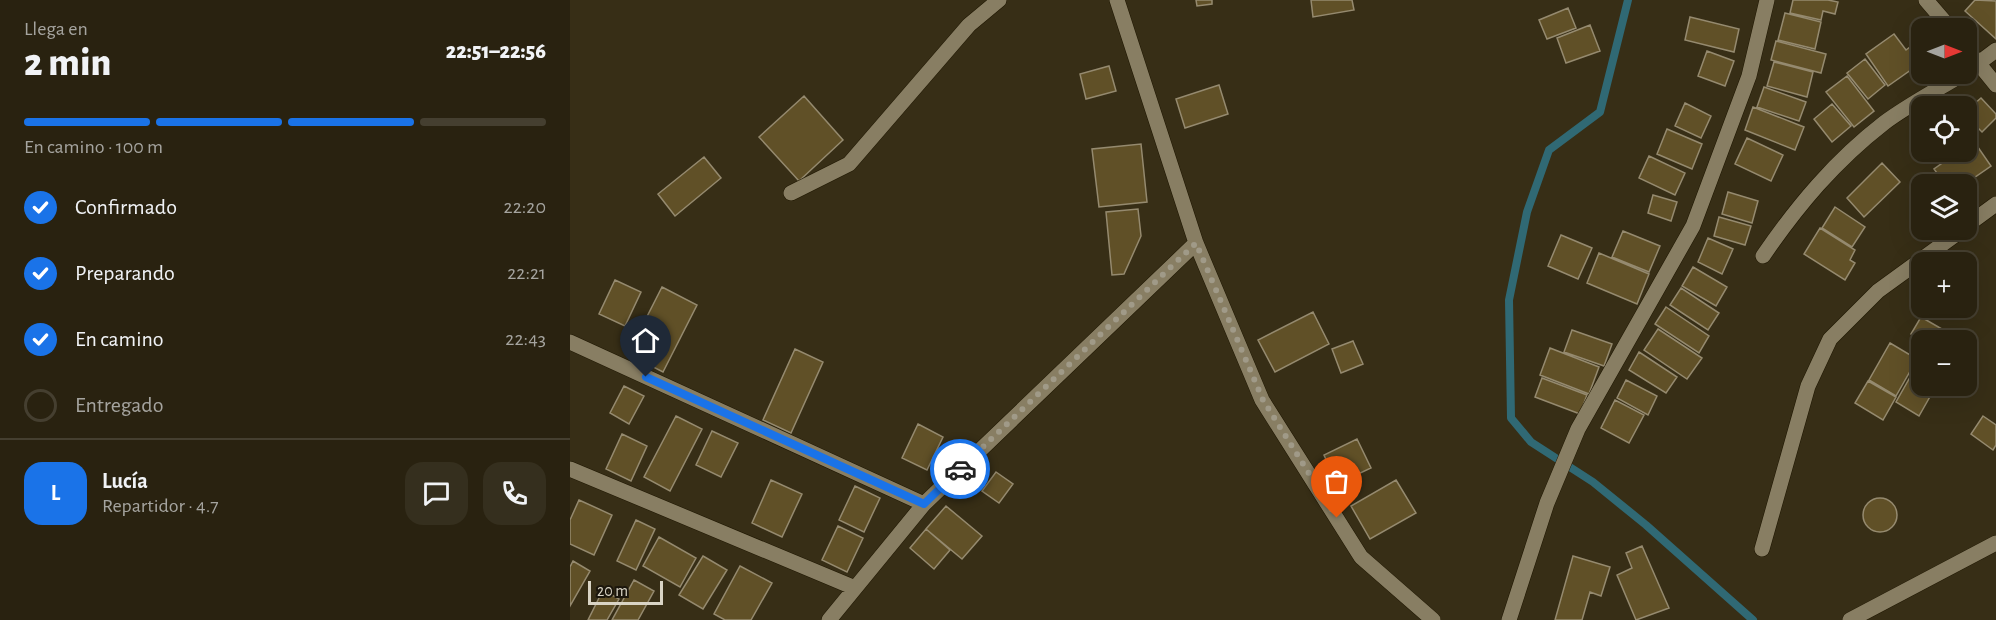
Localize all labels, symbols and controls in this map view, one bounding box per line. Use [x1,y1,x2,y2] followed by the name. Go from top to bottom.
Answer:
[1911,18,1977,84] north arrow
[1911,18,1977,396] map controls
[24,19,88,39] text: Llega en
[446,40,546,62] text: 22:51–22:56
[24,44,111,83] text: 2 min
[1911,96,1977,162] button: locate
[24,137,163,157] text: En camino · 100 m
[1911,174,1977,240] button: layers
[24,191,57,224] icon: check
[75,196,177,218] text: Confirmado
[504,197,546,217] text: 22:20
[1911,252,1977,318] button: +
[24,257,57,290] icon: check
[75,262,175,284] text: Preparando
[507,263,546,283] text: 22:21
[620,315,671,377] pin
[24,323,57,356] icon: check
[629,324,662,357] icon: home
[75,328,164,350] text: En camino
[505,329,546,349] text: 22:43
[1911,330,1977,396] button: −
[75,394,164,416] text: Entregado
[930,439,990,499] courier
[944,453,977,486] icon: car
[1311,456,1362,518] pin
[405,462,468,525] button: chat
[483,462,546,525] button: phone
[1320,465,1353,498] icon: bag
[102,470,148,492] text: Lucía
[51,482,60,504] text: L
[102,496,219,516] text: Repartidor · 4.7
[588,578,663,606] scale bar
[597,583,628,599] text: 20 m

